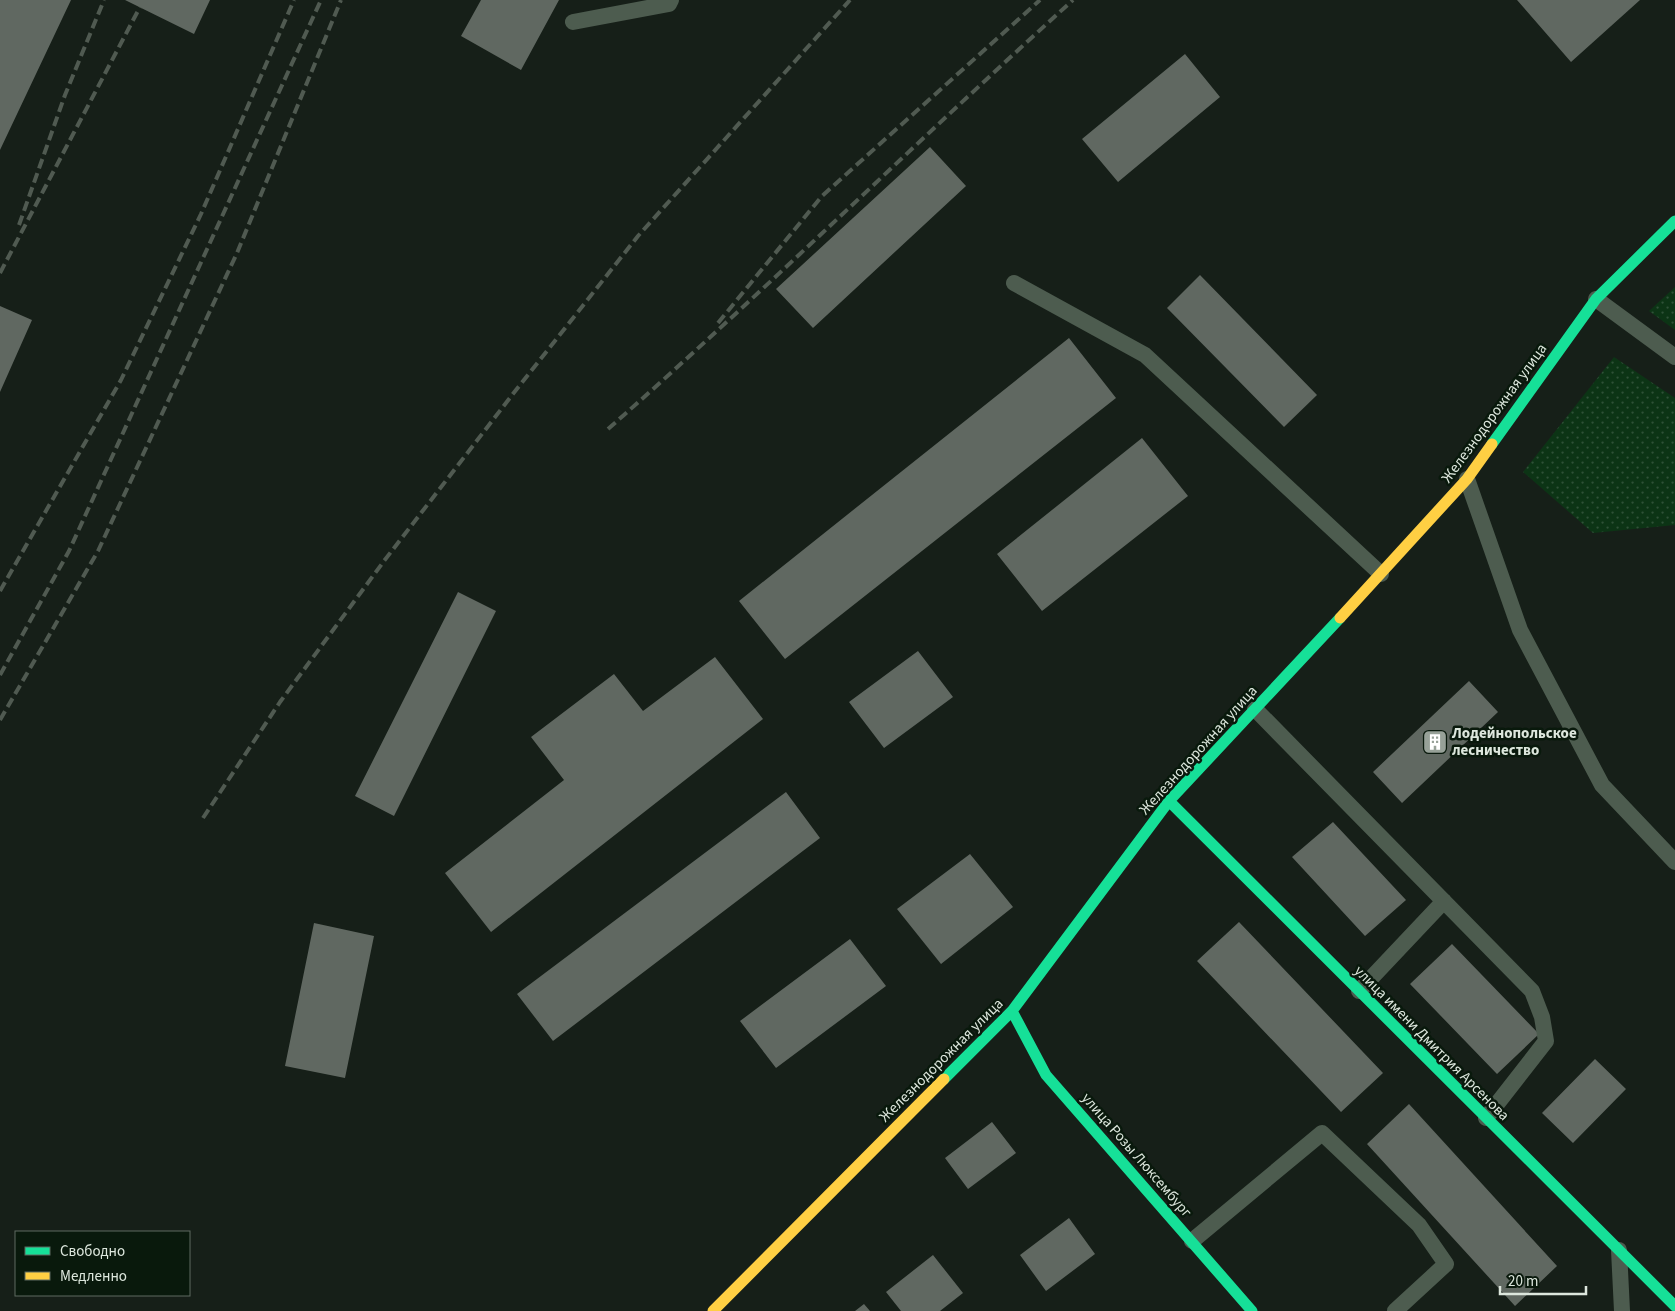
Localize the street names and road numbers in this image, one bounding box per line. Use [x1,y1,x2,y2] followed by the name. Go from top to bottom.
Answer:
[1437,339,1552,487] street label: Железнодорожная улица
[1135,681,1262,820] street label: Железнодорожная улица
[1349,961,1514,1126] street label: улица имени Дмитрия Арсенова
[875,994,1008,1127] street label: Железнодорожная улица
[1077,1088,1197,1222] street label: улица Розы Люксембург

